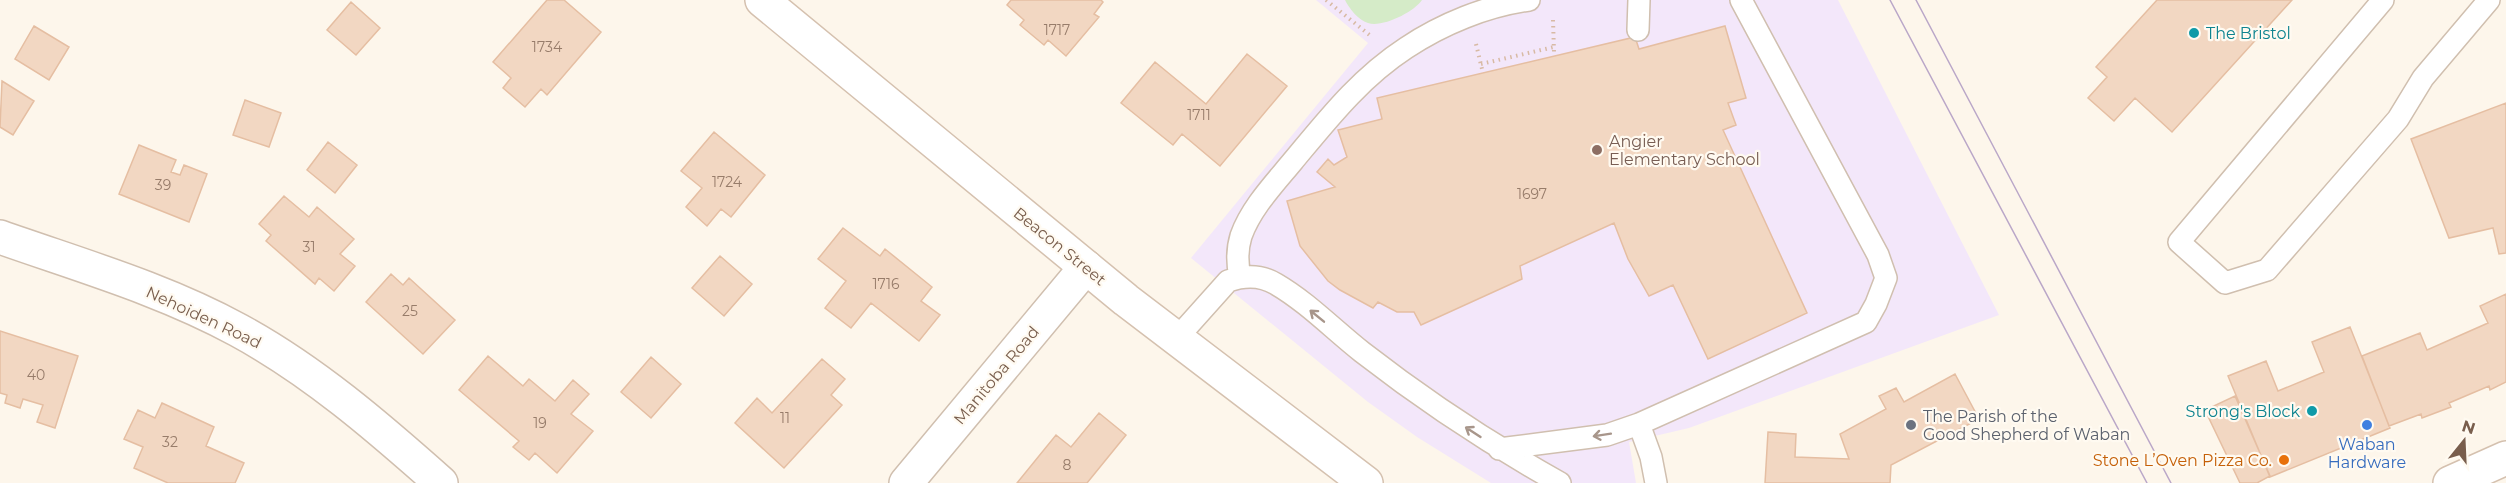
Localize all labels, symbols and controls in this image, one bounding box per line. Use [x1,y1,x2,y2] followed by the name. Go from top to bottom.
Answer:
[1044,21,1070,39] house number: 1717
[2206,24,2291,43] place label: The Bristol
[2187,26,2201,40] marker: The Bristol
[532,38,563,56] house number: 1734
[1187,106,1211,124] house number: 1711
[1609,132,1760,169] place label: Angier Elementary School
[1590,143,1604,157] marker: Angier Elementary School
[712,173,743,191] house number: 1724
[155,176,171,194] house number: 39
[1517,185,1547,203] house number: 1697
[1010,203,1110,290] street label: Beacon Street
[303,238,315,256] house number: 31
[872,275,900,293] house number: 1716
[143,282,265,353] street label: Nehoiden Road
[402,302,418,320] house number: 25
[1310,309,1325,323] one-way arrow
[950,322,1043,428] street label: Manitoba Road
[27,366,45,384] house number: 40
[2186,402,2300,421] place label: Strong's Block
[2305,404,2319,418] marker: Strong's Block
[1923,407,2130,444] place label: The Parish of the Good Shepherd of Waban
[780,409,790,427] house number: 11
[2434,411,2494,471] north arrow
[533,414,547,432] house number: 19
[2459,416,2478,438] text: N
[1904,418,1918,432] marker: The Parish of the Good Shepherd of Waban
[2360,418,2374,432] marker: Waban Hardware
[1466,426,1482,438] one-way arrow
[1592,430,1612,441] one-way arrow
[162,433,178,451] house number: 32
[2328,435,2406,472] place label: Waban Hardware
[2093,451,2272,470] place label: Stone L’Oven Pizza Co.
[2277,453,2291,467] marker: Stone L’Oven Pizza Co.
[1063,456,1072,474] house number: 8

